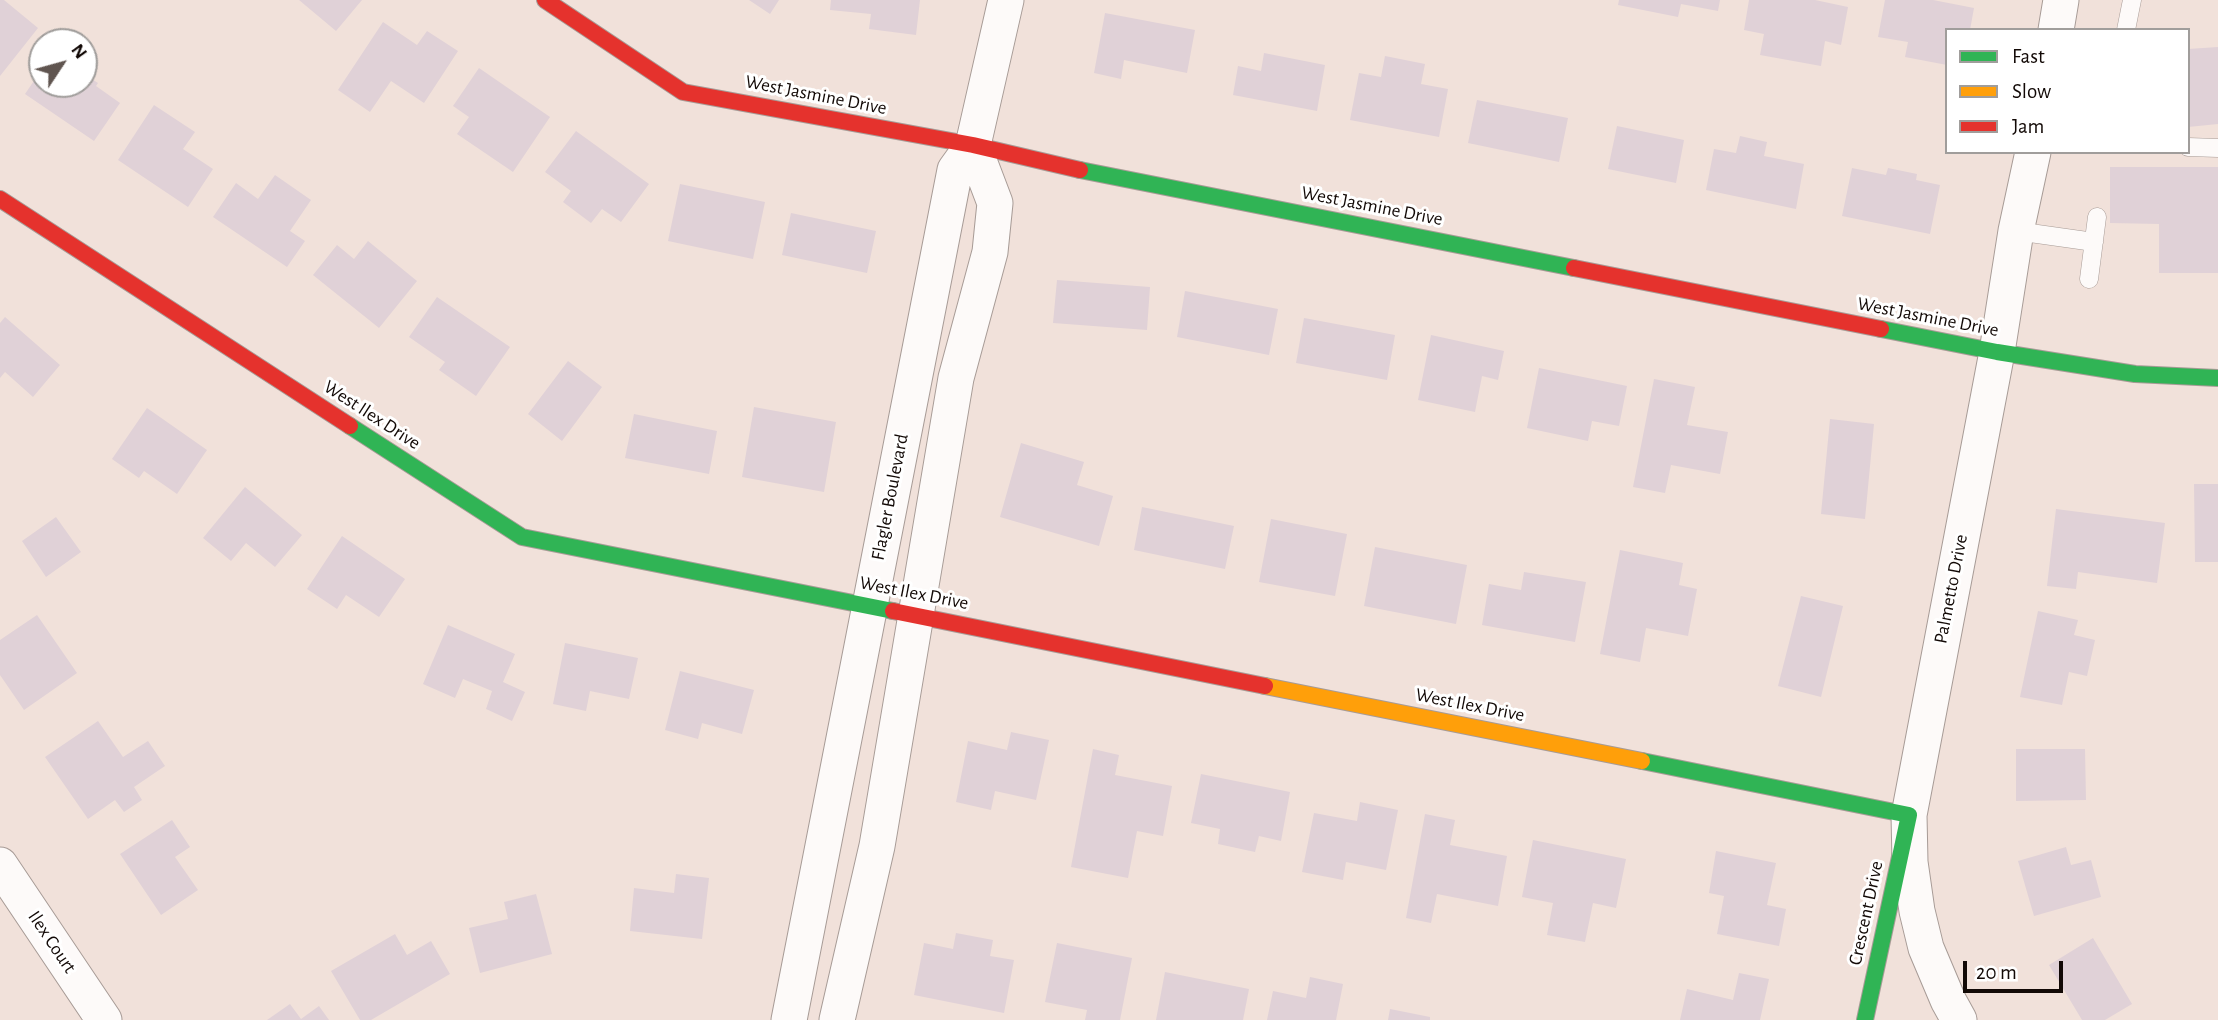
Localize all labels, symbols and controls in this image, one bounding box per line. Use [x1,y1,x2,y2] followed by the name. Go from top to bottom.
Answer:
[28,28,98,98] north arrow
[1945,28,2190,154] legend
[67,41,90,62] text: N
[2012,46,2045,67] text: Fast
[743,70,889,120] street label: West Jasmine Drive
[2012,81,2051,102] text: Slow
[2012,116,2044,137] text: Jam
[1299,181,1445,231] street label: West Jasmine Drive
[1855,292,2001,342] street label: West Jasmine Drive
[319,375,425,455] street label: West Ilex Drive
[867,432,913,562] street label: Flagler Boulevard
[1929,533,1973,645] street label: Palmetto Drive
[858,571,970,615] street label: West Ilex Drive
[1414,683,1526,727] street label: West Ilex Drive
[1844,859,1888,967] street label: Crescent Drive
[23,906,81,978] street label: Ilex Court
[1966,946,2066,990] scale bar
[1976,962,2017,983] text: 20 m

